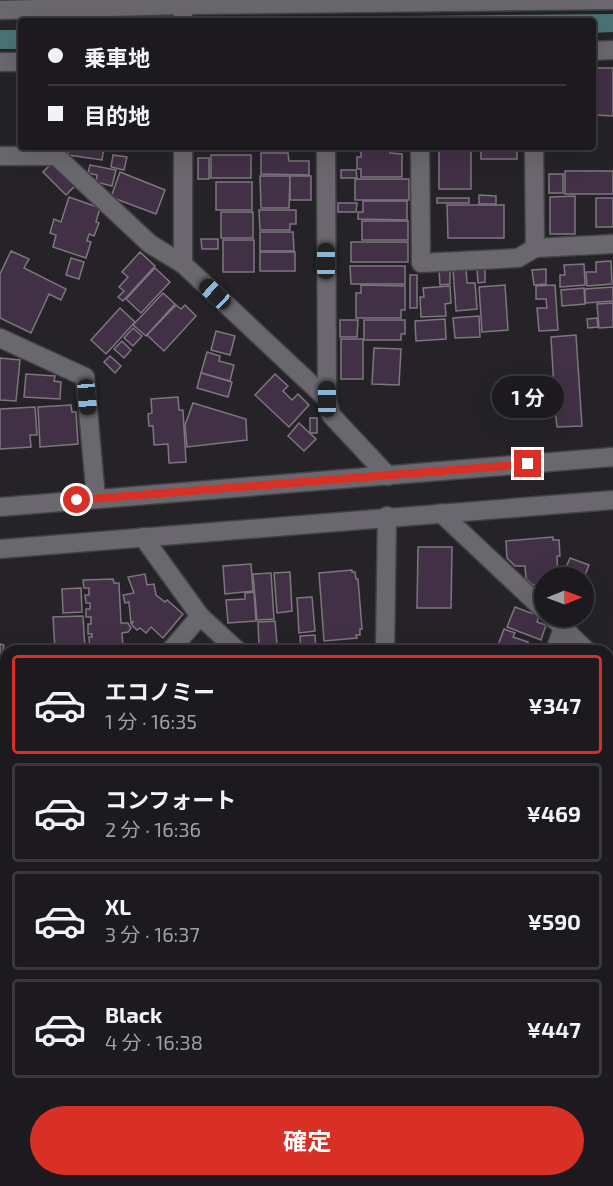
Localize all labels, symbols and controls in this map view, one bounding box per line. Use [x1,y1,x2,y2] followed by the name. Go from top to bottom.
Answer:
[84,44,150,70] text: 乗車地
[84,102,150,128] text: 目的地
[317,243,335,279] car
[196,275,234,313] car
[492,377,564,419] callout: 1 分
[76,378,98,416] car
[318,381,336,417] car
[512,385,544,409] text: 1 分
[514,450,541,477] route end
[63,486,90,513] route start
[534,567,594,627] north arrow
[534,567,594,627] map controls
[33,678,87,732] icon: car
[105,678,215,704] text: エコノミー
[528,692,581,718] text: ¥347
[105,709,197,733] text: 1 分 · 16:35
[33,786,87,840] icon: car
[105,786,236,812] text: コンフォート
[526,800,581,826] text: ¥469
[105,817,201,841] text: 2 分 · 16:36
[105,893,131,919] text: XL
[33,894,87,948] icon: car
[527,908,581,934] text: ¥590
[105,922,200,946] text: 3 分 · 16:37
[105,1001,162,1027] text: Black
[33,1002,87,1056] icon: car
[527,1016,581,1042] text: ¥447
[105,1030,203,1054] text: 4 分 · 16:38
[30,1106,584,1175] button: 確定

